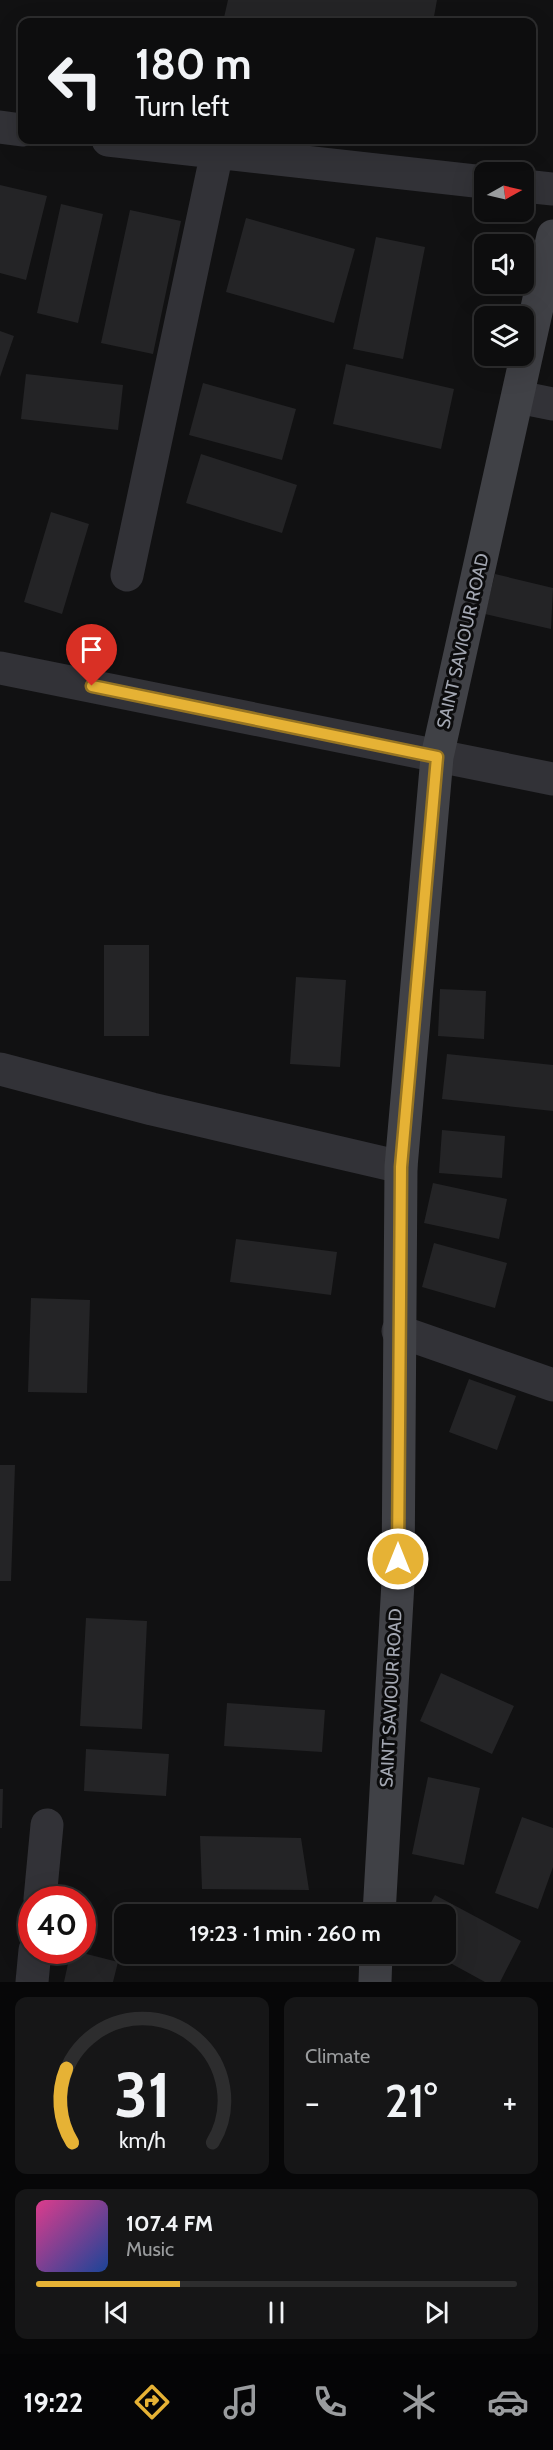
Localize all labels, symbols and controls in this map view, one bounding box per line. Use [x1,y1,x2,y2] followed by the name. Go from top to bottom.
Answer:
[135,38,251,90] text: 180 m
[36,42,114,120] icon: left
[135,90,229,123] text: Turn left
[474,162,534,222] north arrow
[474,162,534,366] map controls
[474,234,534,294] button: sound
[474,306,534,366] button: layers
[432,551,494,731] street label: SAINT SAVIOUR ROAD
[66,624,117,686] pin
[75,633,108,666] icon: arrive
[366,1527,430,1591] position arrow
[375,1608,407,1788] street label: SAINT SAVIOUR ROAD
[18,1886,96,1964] speed limit sign: 40
[189,1920,381,1947] text: 19:23 · 1 min · 260 m
[305,2044,370,2068] text: Climate
[114,2057,170,2133] text: 31
[385,2074,437,2128] text: 21°
[305,2082,320,2122] text: −
[502,2082,517,2122] text: +
[119,2127,165,2153] text: km/h
[126,2210,213,2237] text: 107.4 FM
[126,2237,174,2261] text: Music
[100,2296,133,2329] icon: previous
[260,2296,293,2329] icon: pause
[420,2296,453,2329] icon: next
[131,2381,173,2423] icon: directions
[220,2381,262,2423] icon: music
[309,2381,351,2423] icon: phone
[398,2381,440,2423] icon: climate
[487,2381,529,2423] icon: car
[24,2386,83,2419] text: 19:22

